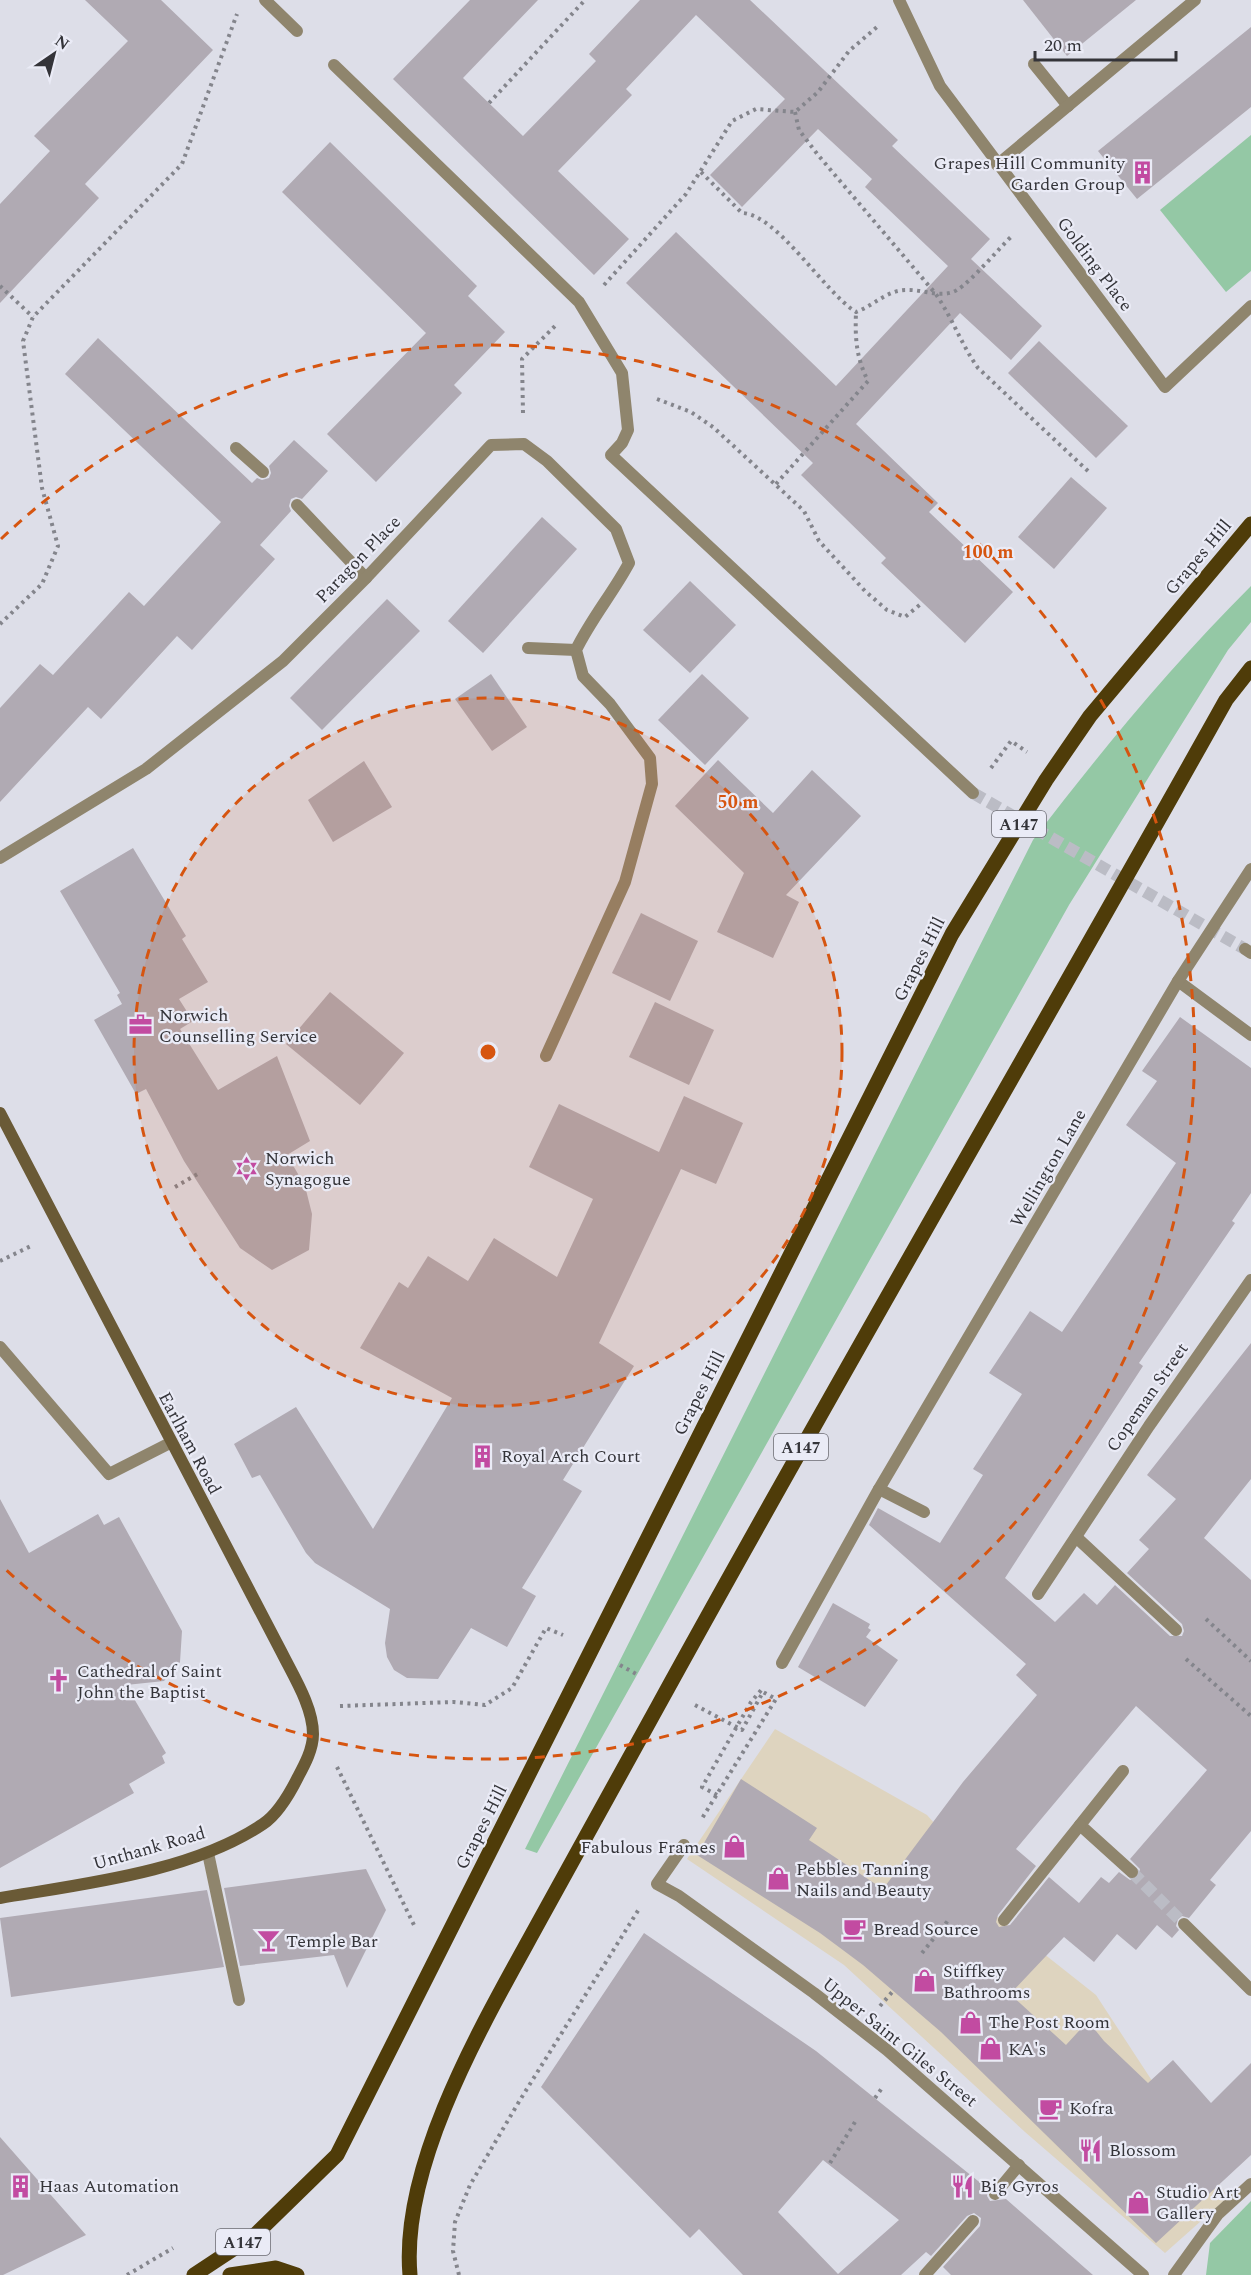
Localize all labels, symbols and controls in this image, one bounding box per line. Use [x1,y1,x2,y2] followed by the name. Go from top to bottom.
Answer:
[24,24,84,84] north arrow
[1035,24,1176,62] scale bar
[50,29,74,56] text: N
[1044,32,1082,59] text: 20 m
[934,150,1126,198] place label: Grapes Hill Community Garden Group
[1130,160,1156,186] building icon: Grapes Hill Community Garden Group
[1050,211,1139,317] street label: Golding Place
[309,509,407,609] street label: Paragon Place
[1158,513,1238,601] street label: Grapes Hill
[962,539,1014,566] text: 100 m
[718,789,758,816] text: 50 m
[992,811,1046,837] road number: A147
[887,912,952,1006] street label: Grapes Hill
[159,1002,317,1050] place label: Norwich Counselling Service
[128,1012,154,1038] office icon: Norwich Counselling Service
[478,1042,498,1062] centre of rings
[1004,1104,1093,1233] street label: Wellington Lane
[265,1145,351,1193] place label: Norwich Synagogue
[234,1155,260,1181] synagogue icon: Norwich Synagogue
[1100,1337,1195,1458] street label: Copeman Street
[667,1346,732,1440] street label: Grapes Hill
[151,1387,228,1499] street label: Earlham Road
[774,1434,828,1460] road number: A147
[470,1443,496,1469] building icon: Royal Arch Court
[501,1443,640,1470] place label: Royal Arch Court
[77,1658,222,1706] place label: Cathedral of Saint John the Baptist
[46,1668,72,1694] church icon: Cathedral of Saint John the Baptist
[449,1780,514,1874] street label: Grapes Hill
[90,1820,209,1877] street label: Unthank Road
[580,1834,716,1861] place label: Fabulous Frames
[721,1834,747,1860] shop icon: Fabulous Frames
[796,1856,932,1904] place label: Pebbles Tanning Nails and Beauty
[765,1866,791,1892] shop icon: Pebbles Tanning Nails and Beauty
[842,1916,868,1942] cafe icon: Bread Source
[873,1916,978,1943] place label: Bread Source
[255,1928,281,1954] bar icon: Temple Bar
[286,1928,378,1955] place label: Temple Bar
[943,1958,1030,2006] place label: Stiffkey Bathrooms
[912,1968,938,1994] shop icon: Stiffkey Bathrooms
[816,1971,983,2114] street label: Upper Saint Giles Street
[957,2009,983,2035] shop icon: The Post Room
[988,2009,1110,2036] place label: The Post Room
[977,2036,1003,2062] shop icon: KA's
[1008,2036,1046,2063] place label: KA's
[1038,2095,1064,2121] cafe icon: Kofra
[1069,2095,1114,2122] place label: Kofra
[1078,2137,1104,2163] restaurant icon: Blossom
[1109,2137,1176,2164] place label: Blossom
[8,2173,34,2199] building icon: Haas Automation
[39,2173,179,2200] place label: Haas Automation
[949,2173,975,2199] restaurant icon: Big Gyros
[980,2173,1059,2200] place label: Big Gyros
[1156,2179,1239,2227] place label: Studio Art Gallery
[1125,2189,1151,2215] shop icon: Studio Art Gallery
[216,2229,270,2255] road number: A147

